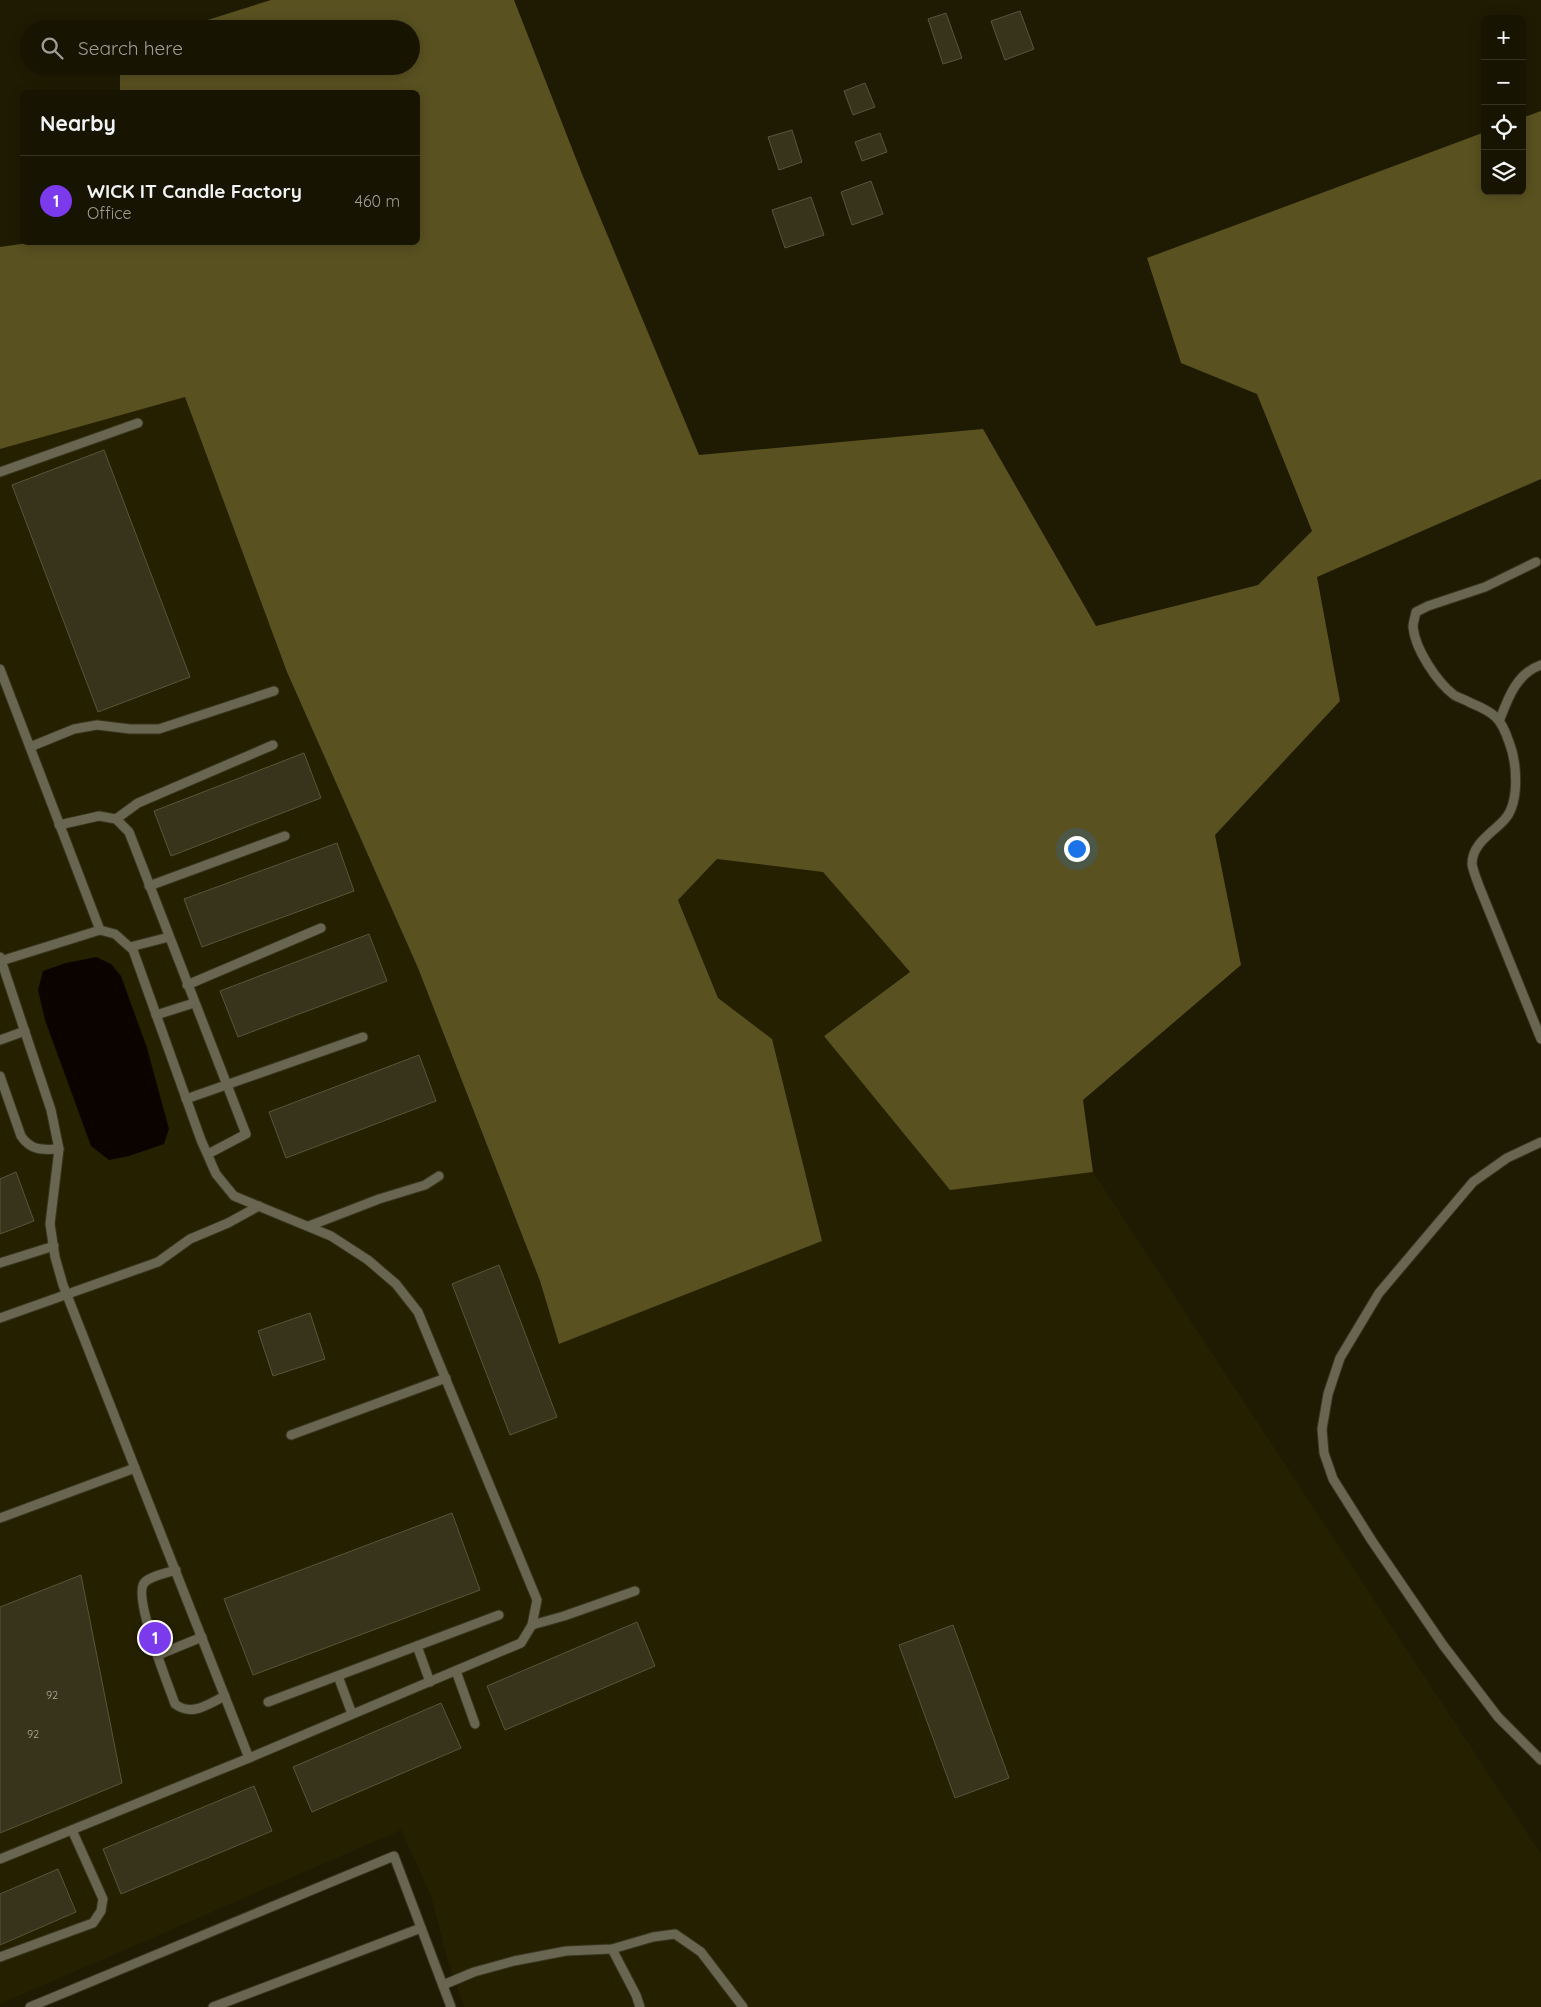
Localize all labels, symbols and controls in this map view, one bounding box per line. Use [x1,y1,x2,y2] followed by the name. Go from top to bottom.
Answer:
[1481,15,1526,195] map controls
[1481,15,1526,60] button: +
[20,20,420,75] search box
[38,34,66,62] icon: search
[78,36,183,60] text: Search here
[1481,60,1526,105] button: −
[1481,105,1526,150] button: locate
[40,110,116,136] text: Nearby
[1481,150,1526,195] button: layers
[87,179,302,203] text: WICK IT Candle Factory
[53,191,59,211] text: 1
[354,191,400,211] text: 460 m
[87,203,132,223] text: Office
[1064,836,1090,862] your location
[139,1619,171,1657] pin: 1
[46,1688,58,1702] house number: 92
[27,1727,39,1741] house number: 92

